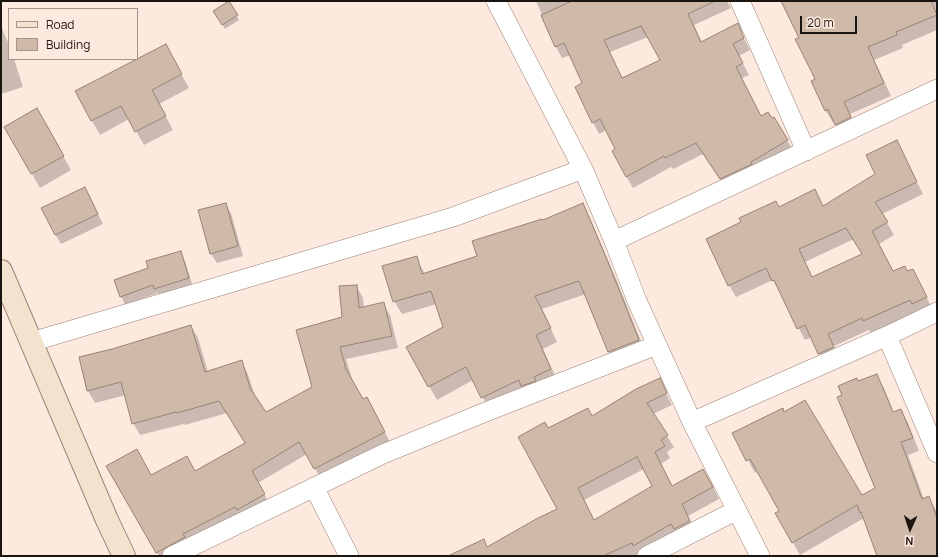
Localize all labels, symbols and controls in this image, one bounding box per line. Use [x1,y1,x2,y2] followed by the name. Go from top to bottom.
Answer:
[8,8,138,60] legend
[802,8,859,34] scale bar
[807,14,834,31] text: 20 m
[46,16,74,33] text: Road
[46,36,90,53] text: Building
[890,509,930,549] north arrow
[905,534,914,549] text: N

